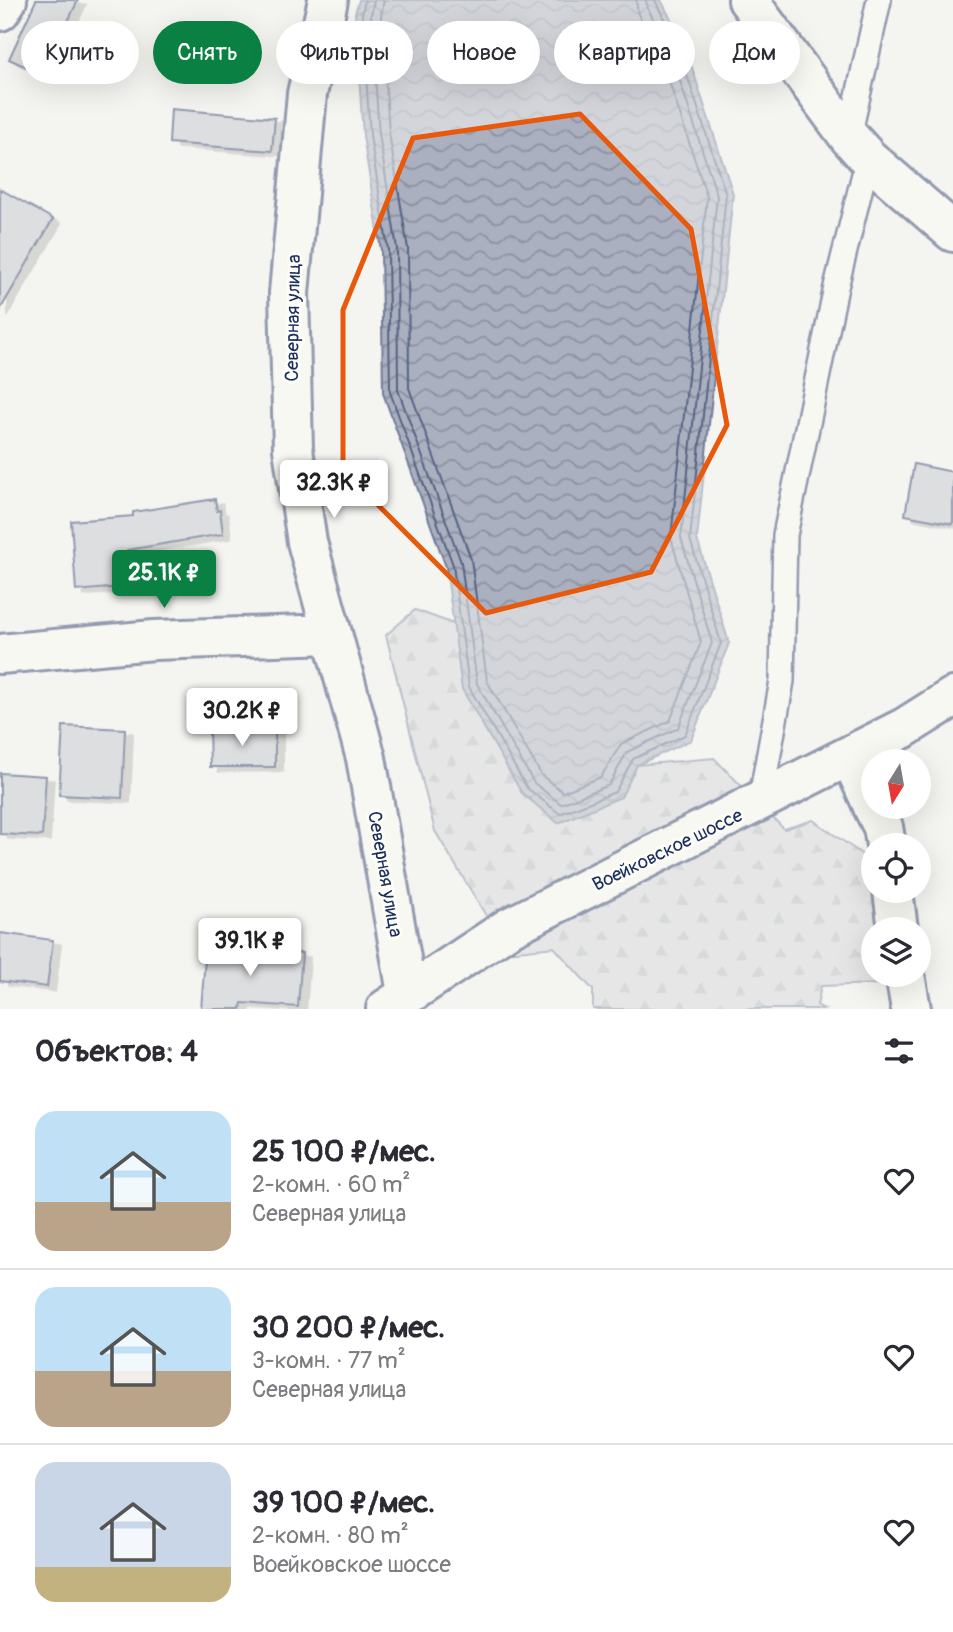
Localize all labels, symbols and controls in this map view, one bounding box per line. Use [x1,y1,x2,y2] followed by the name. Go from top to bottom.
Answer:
[21,21,139,84] chip: Купить
[153,21,262,84] chip: Снять
[276,21,413,84] chip: Фильтры
[427,21,540,84] chip: Новое
[554,21,695,84] chip: Квартира
[709,21,800,84] chip: Дом
[280,254,306,382] street label: Северная улица
[269,461,399,520] pin: 32.3K ₽
[296,468,372,497] text: 32.3K ₽
[99,550,229,610] pin: 25.1K ₽
[128,558,200,587] text: 25.1K ₽
[177,688,307,748] pin: 30.2K ₽
[202,696,282,725] text: 30.2K ₽
[861,749,931,819] north arrow
[861,749,931,987] map controls
[588,803,747,897] street label: Воейковское шоссе
[362,809,408,939] street label: Северная улица
[861,833,931,903] button: locate
[861,917,931,987] button: layers
[185,918,315,978] pin: 39.1K ₽
[214,926,286,955] text: 39.1K ₽
[880,1032,918,1070] icon: filters
[35,1033,198,1070] text: Объектов: 4
[252,1133,436,1170] text: 25 100 ₽/мес.
[91,1139,175,1223] icon: home
[880,1162,918,1200] icon: heart
[252,1170,410,1199] text: 2-комн. · 60 m²
[252,1199,406,1228] text: Северная улица
[252,1309,445,1346] text: 30 200 ₽/мес.
[91,1315,175,1399] icon: home
[880,1338,918,1376] icon: heart
[252,1346,406,1375] text: 3-комн. · 77 m²
[252,1375,406,1404] text: Северная улица
[252,1484,435,1521] text: 39 100 ₽/мес.
[91,1490,175,1574] icon: home
[880,1513,918,1551] icon: heart
[252,1521,409,1550] text: 2-комн. · 80 m²
[252,1550,451,1579] text: Воейковское шоссе

